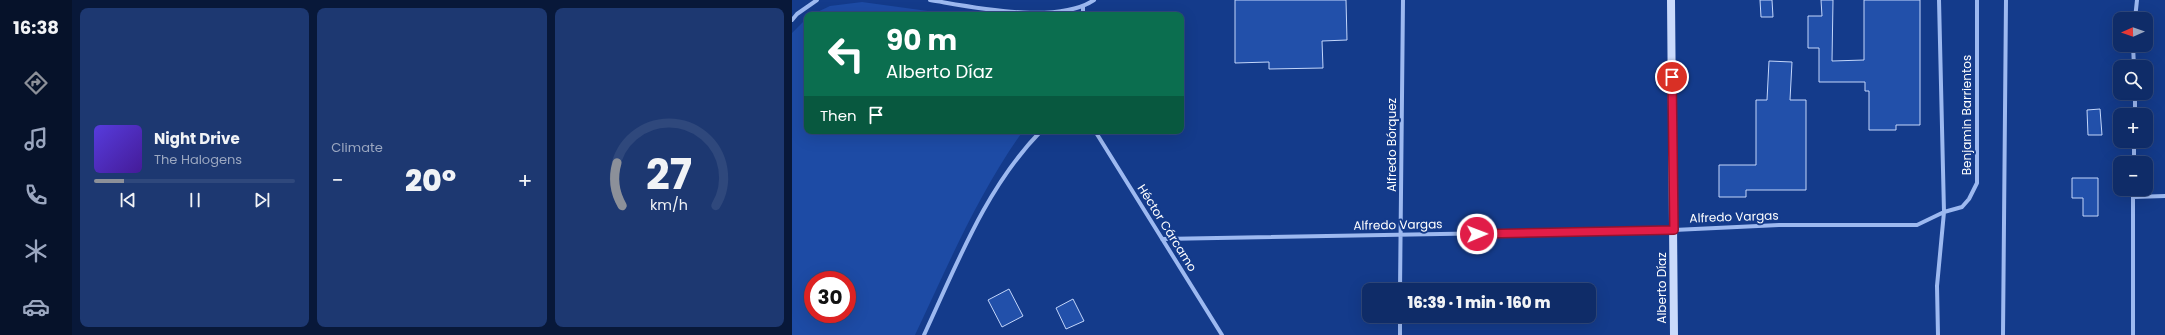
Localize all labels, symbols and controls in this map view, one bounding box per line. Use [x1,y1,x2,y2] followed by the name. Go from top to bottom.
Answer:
[2113,12,2153,52] north arrow
[2113,12,2153,196] map controls
[13,15,59,40] text: 16:38
[886,21,957,60] text: 90 m
[820,28,872,80] icon: left
[1958,55,1975,175] street label: Benjamin Barrientos
[886,59,993,84] text: Alberto Díaz
[1655,60,1689,94] pin
[2113,60,2153,100] button: search
[1661,66,1683,88] icon: arrive
[22,69,50,97] icon: directions
[1383,98,1400,192] street label: Alfredo Bórquez
[865,104,887,126] icon: arrive
[820,105,857,126] text: Then
[2113,108,2153,148] button: +
[22,125,50,153] icon: music
[154,128,240,149] text: Night Drive
[331,138,383,157] text: Climate
[646,144,692,203] text: 27
[154,150,242,169] text: The Halogens
[2113,156,2153,196] button: −
[405,159,456,202] text: 20°
[331,165,343,196] text: −
[518,165,533,196] text: +
[22,181,50,209] icon: phone
[1134,181,1201,275] street label: Héctor Cárcamo
[117,189,139,211] icon: previous
[184,189,206,211] icon: pause
[251,189,273,211] icon: next
[650,194,688,214] text: km/h
[1689,206,1779,227] street label: Alfredo Vargas
[1456,213,1498,255] position arrow
[1353,215,1443,234] street label: Alfredo Vargas
[22,237,50,265] icon: climate
[1653,252,1670,324] street label: Alberto Díaz
[804,271,856,323] speed limit sign: 30
[1408,292,1550,313] text: 16:39 · 1 min · 160 m
[22,293,50,321] icon: car

